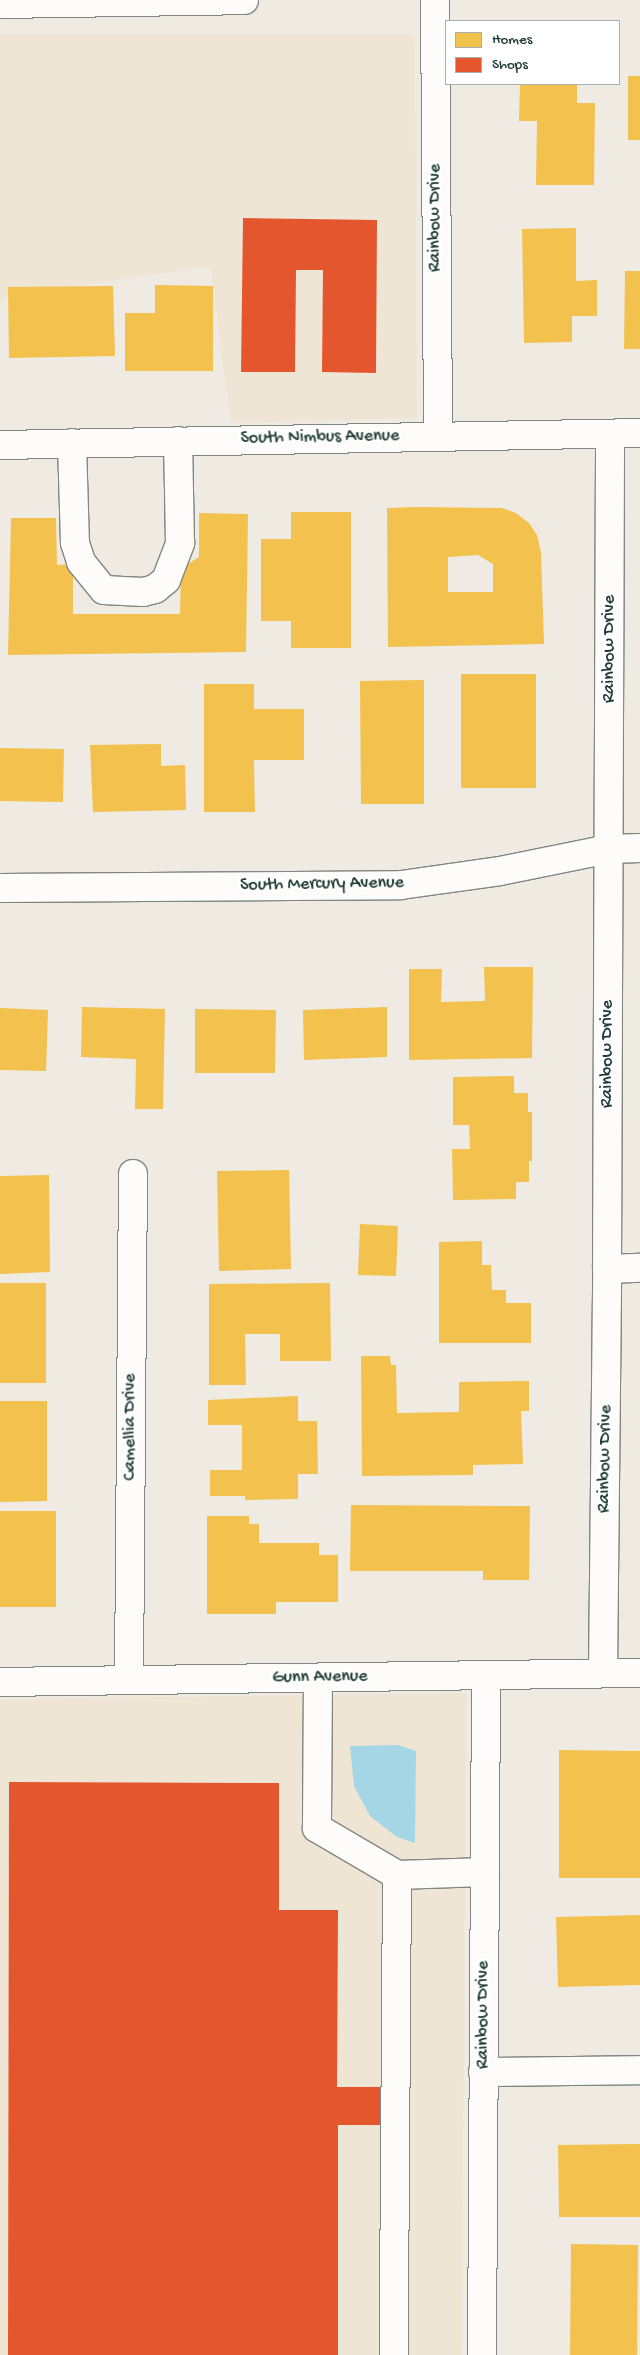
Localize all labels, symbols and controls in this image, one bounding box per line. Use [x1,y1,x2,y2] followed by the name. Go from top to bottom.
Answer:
[445,20,620,85] legend
[492,31,532,49] text: Homes
[492,56,528,74] text: Shops
[425,164,447,272] street label: Rainbow Drive
[240,426,400,450] street label: South Nimbus Avenue
[599,595,621,703] street label: Rainbow Drive
[240,873,404,897] street label: South Mercury Avenue
[597,1000,619,1108] street label: Rainbow Drive
[120,1373,142,1481] street label: Camellia Drive
[594,1405,618,1513] street label: Rainbow Drive
[272,1666,368,1690] street label: Gunn Avenue
[473,1961,495,2069] street label: Rainbow Drive

